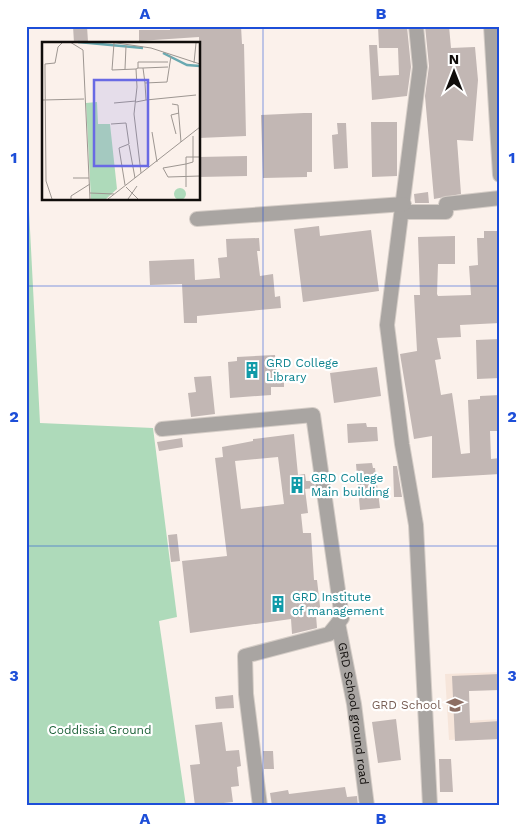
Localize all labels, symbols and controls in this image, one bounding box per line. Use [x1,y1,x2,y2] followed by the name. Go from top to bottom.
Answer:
[140,4,151,23] text: A
[376,4,387,23] text: B
[42,42,200,200] inset map
[428,48,478,98] north arrow
[449,51,459,67] text: N
[11,148,17,167] text: 1
[509,148,515,167] text: 1
[266,356,338,384] place label: GRD College Library
[242,360,262,380] building icon: GRD College Library
[9,407,19,426] text: 2
[507,407,517,426] text: 2
[311,471,390,499] place label: GRD College Main building
[287,475,307,495] building icon: GRD College Main building
[292,590,384,618] place label: GRD Institute of management
[268,594,288,614] building icon: GRD Institute of management
[335,641,371,786] street label: GRD School ground road
[9,666,19,685] text: 3
[507,666,517,685] text: 3
[445,695,465,715] school or university icon: GRD School
[372,698,441,712] place label: GRD School
[48,723,152,737] park label: Coddissia Ground
[140,809,151,828] text: A
[376,809,387,828] text: B

